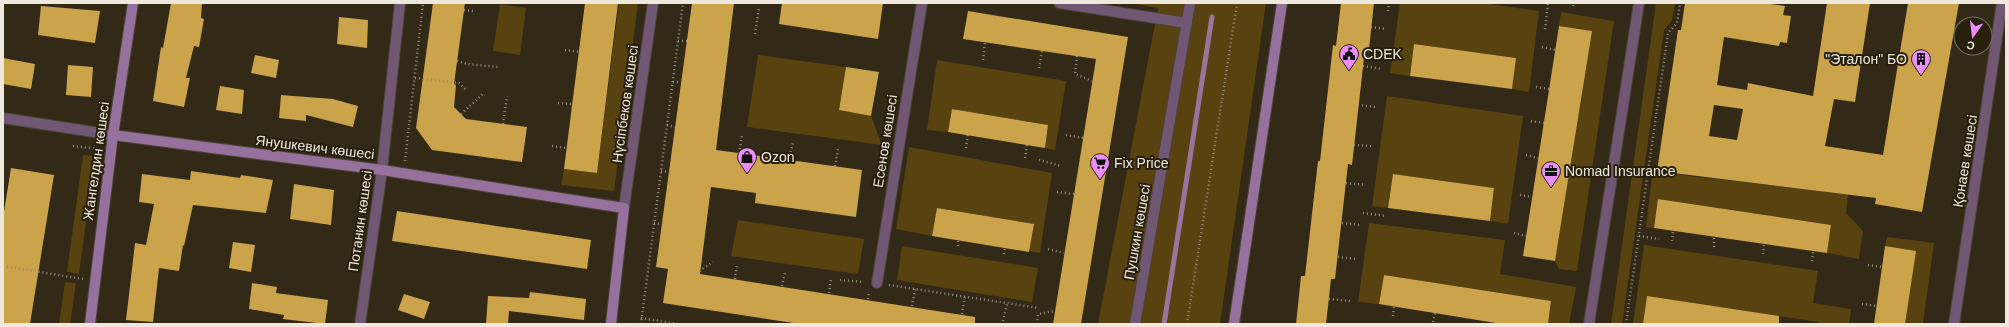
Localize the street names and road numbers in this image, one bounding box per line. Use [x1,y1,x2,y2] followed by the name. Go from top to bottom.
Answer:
[609,44,641,164] street label: Нүсіпбеков көшесі
[870,93,900,189] street label: Есенов көшесі
[80,101,112,221] street label: Жангелдин көшесі
[1950,114,1980,208] street label: Қонаев көшесі
[255,132,375,162] street label: Янушкевич көшесі
[345,169,375,273] street label: Потанин көшесі
[1121,183,1153,281] street label: Пушкин көшесі

